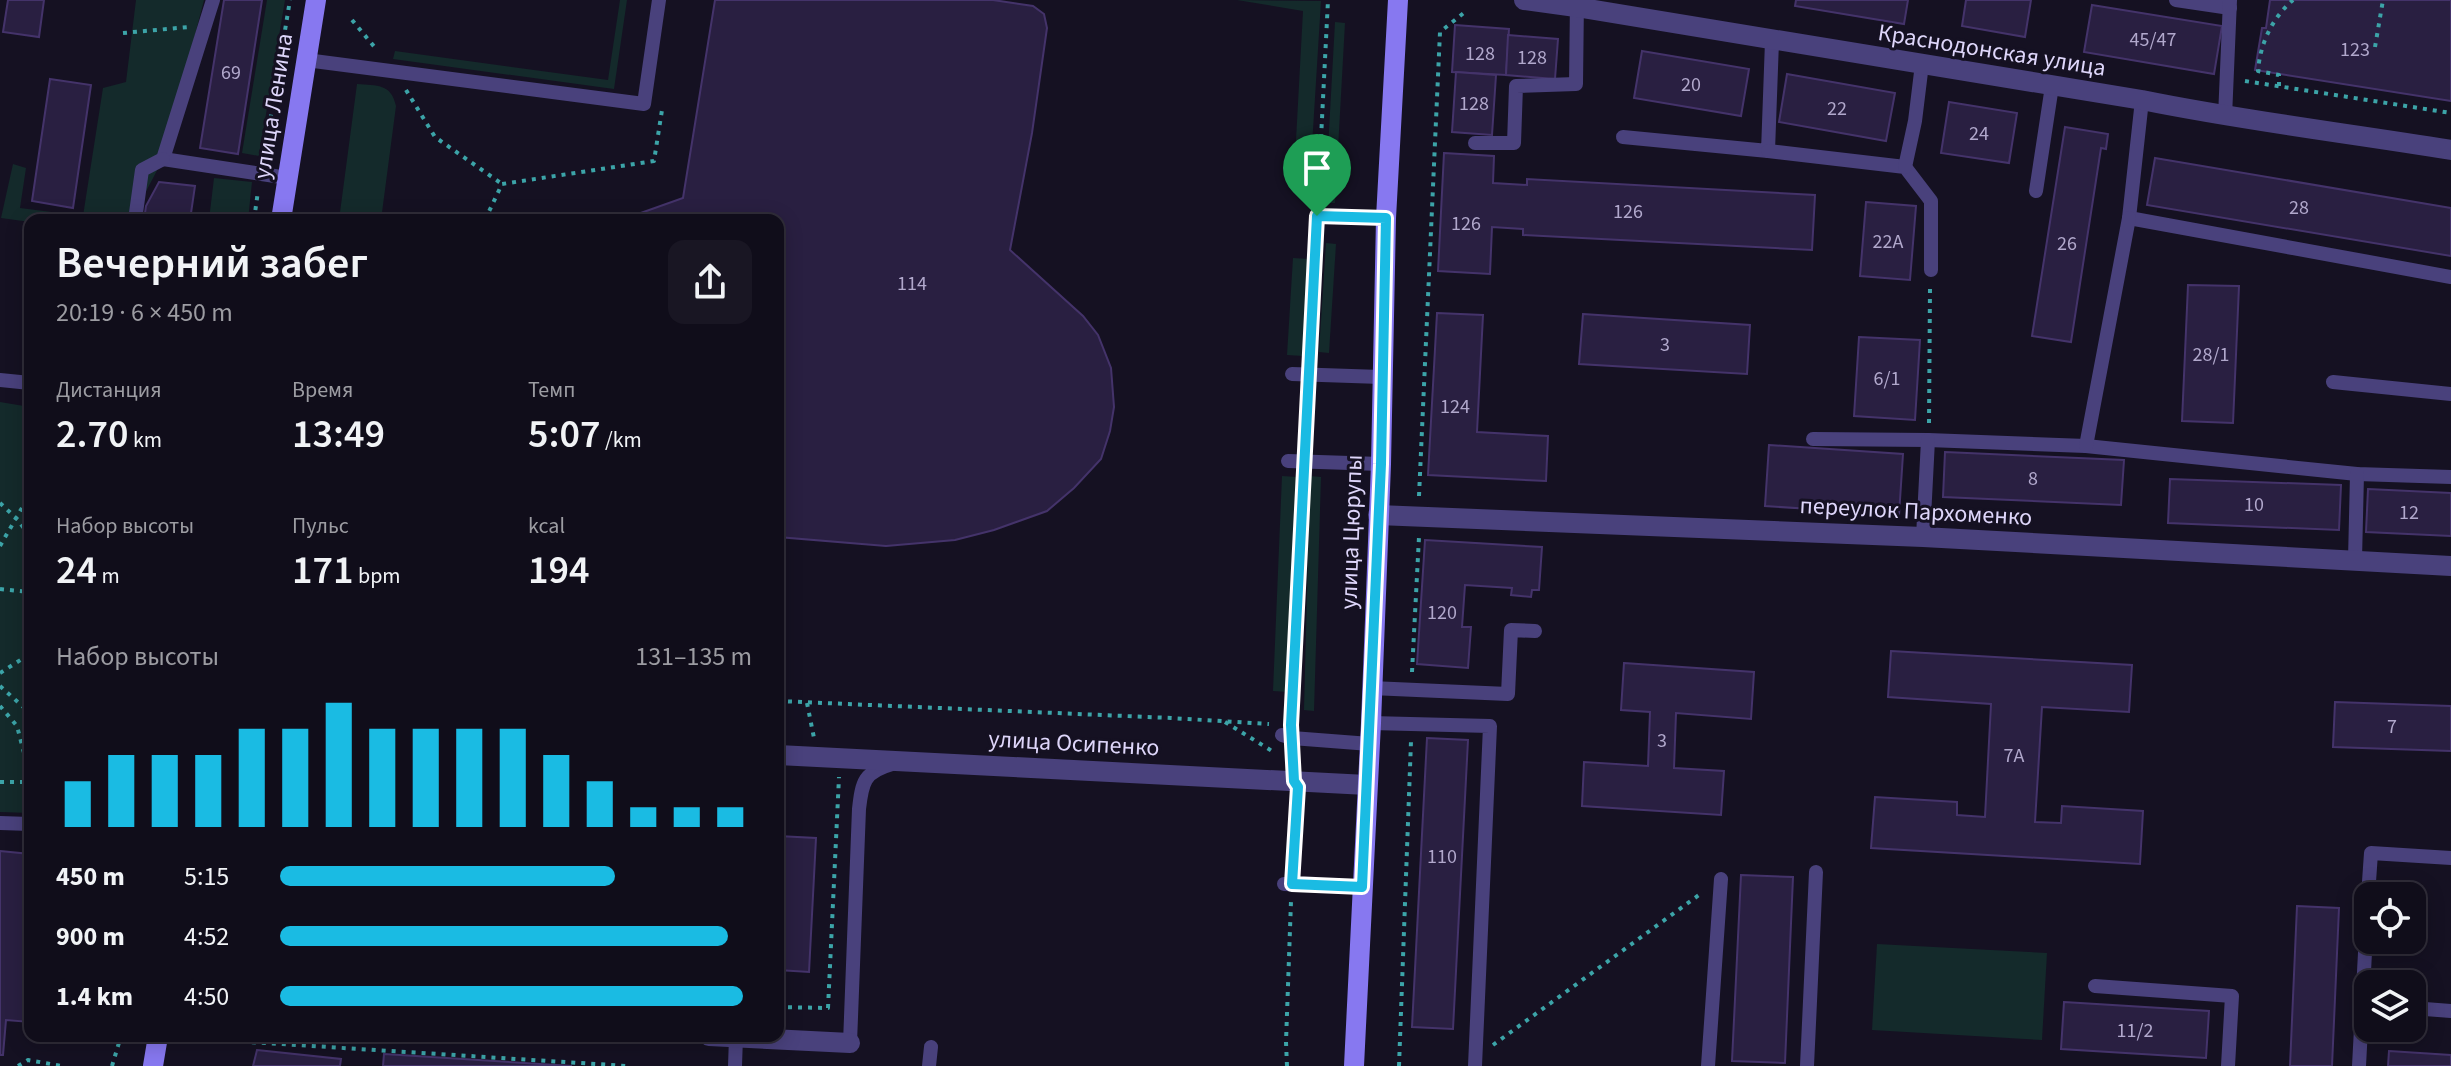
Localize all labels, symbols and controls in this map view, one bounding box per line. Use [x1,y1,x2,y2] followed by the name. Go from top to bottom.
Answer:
[1875,15,2108,86] street label: Краснодонская улица
[2130,26,2176,54] house number: 45/47
[245,31,302,182] street label: улица Ленина
[2340,36,2370,64] house number: 123
[1465,40,1495,68] house number: 128
[1517,44,1547,72] house number: 128
[221,59,241,87] house number: 69
[1681,71,1701,99] house number: 20
[1459,90,1489,118] house number: 128
[1827,95,1847,123] house number: 22
[1969,120,1989,148] house number: 24
[1283,134,1351,216] pin
[1295,146,1339,190] icon: arrive
[2289,194,2309,222] house number: 28
[1613,198,1643,226] house number: 126
[1451,210,1481,238] house number: 126
[1873,228,1903,256] house number: 22А
[2057,230,2077,258] house number: 26
[56,232,368,295] text: Вечерний забег
[668,240,752,324] button: share
[897,270,927,298] house number: 114
[56,294,233,331] text: 20:19 · 6 × 450 m
[1660,331,1670,359] house number: 3
[2193,341,2229,369] house number: 28/1
[1874,365,1900,393] house number: 6/1
[56,374,162,406] text: Дистанция
[292,374,353,406] text: Время
[528,374,575,406] text: Темп
[1440,393,1470,421] house number: 124
[56,406,129,463] text: 2.70
[292,406,385,463] text: 13:49
[528,406,601,463] text: 5:07
[129,424,162,456] text: km
[601,424,642,456] text: /km
[1331,454,1372,610] street label: улица Цюрупы
[2028,465,2038,493] house number: 8
[1799,488,2033,535] street label: переулок Пархоменко
[2244,491,2264,519] house number: 10
[2399,499,2419,527] house number: 12
[56,510,194,542] text: Набор высоты
[292,510,349,542] text: Пульс
[528,510,565,542] text: kcal
[56,542,97,599] text: 24
[292,542,354,599] text: 171
[528,542,590,599] text: 194
[97,560,120,592] text: m
[354,560,401,592] text: bpm
[1427,599,1457,627] house number: 120
[56,638,219,675] text: Набор высоты
[635,638,752,675] text: 131–135 m
[2387,713,2397,741] house number: 7
[988,722,1160,765] street label: улица Осипенко
[1657,727,1667,755] house number: 3
[2004,742,2025,770] house number: 7А
[1427,843,1457,871] house number: 110
[56,858,125,895] text: 450 m
[184,858,229,895] text: 5:15
[2354,882,2426,1042] map controls
[2354,882,2426,954] button: locate
[56,918,125,955] text: 900 m
[184,918,229,955] text: 4:52
[2354,970,2426,1042] button: layers
[56,978,133,1015] text: 1.4 km
[184,978,229,1015] text: 4:50
[2117,1017,2153,1045] house number: 11/2

